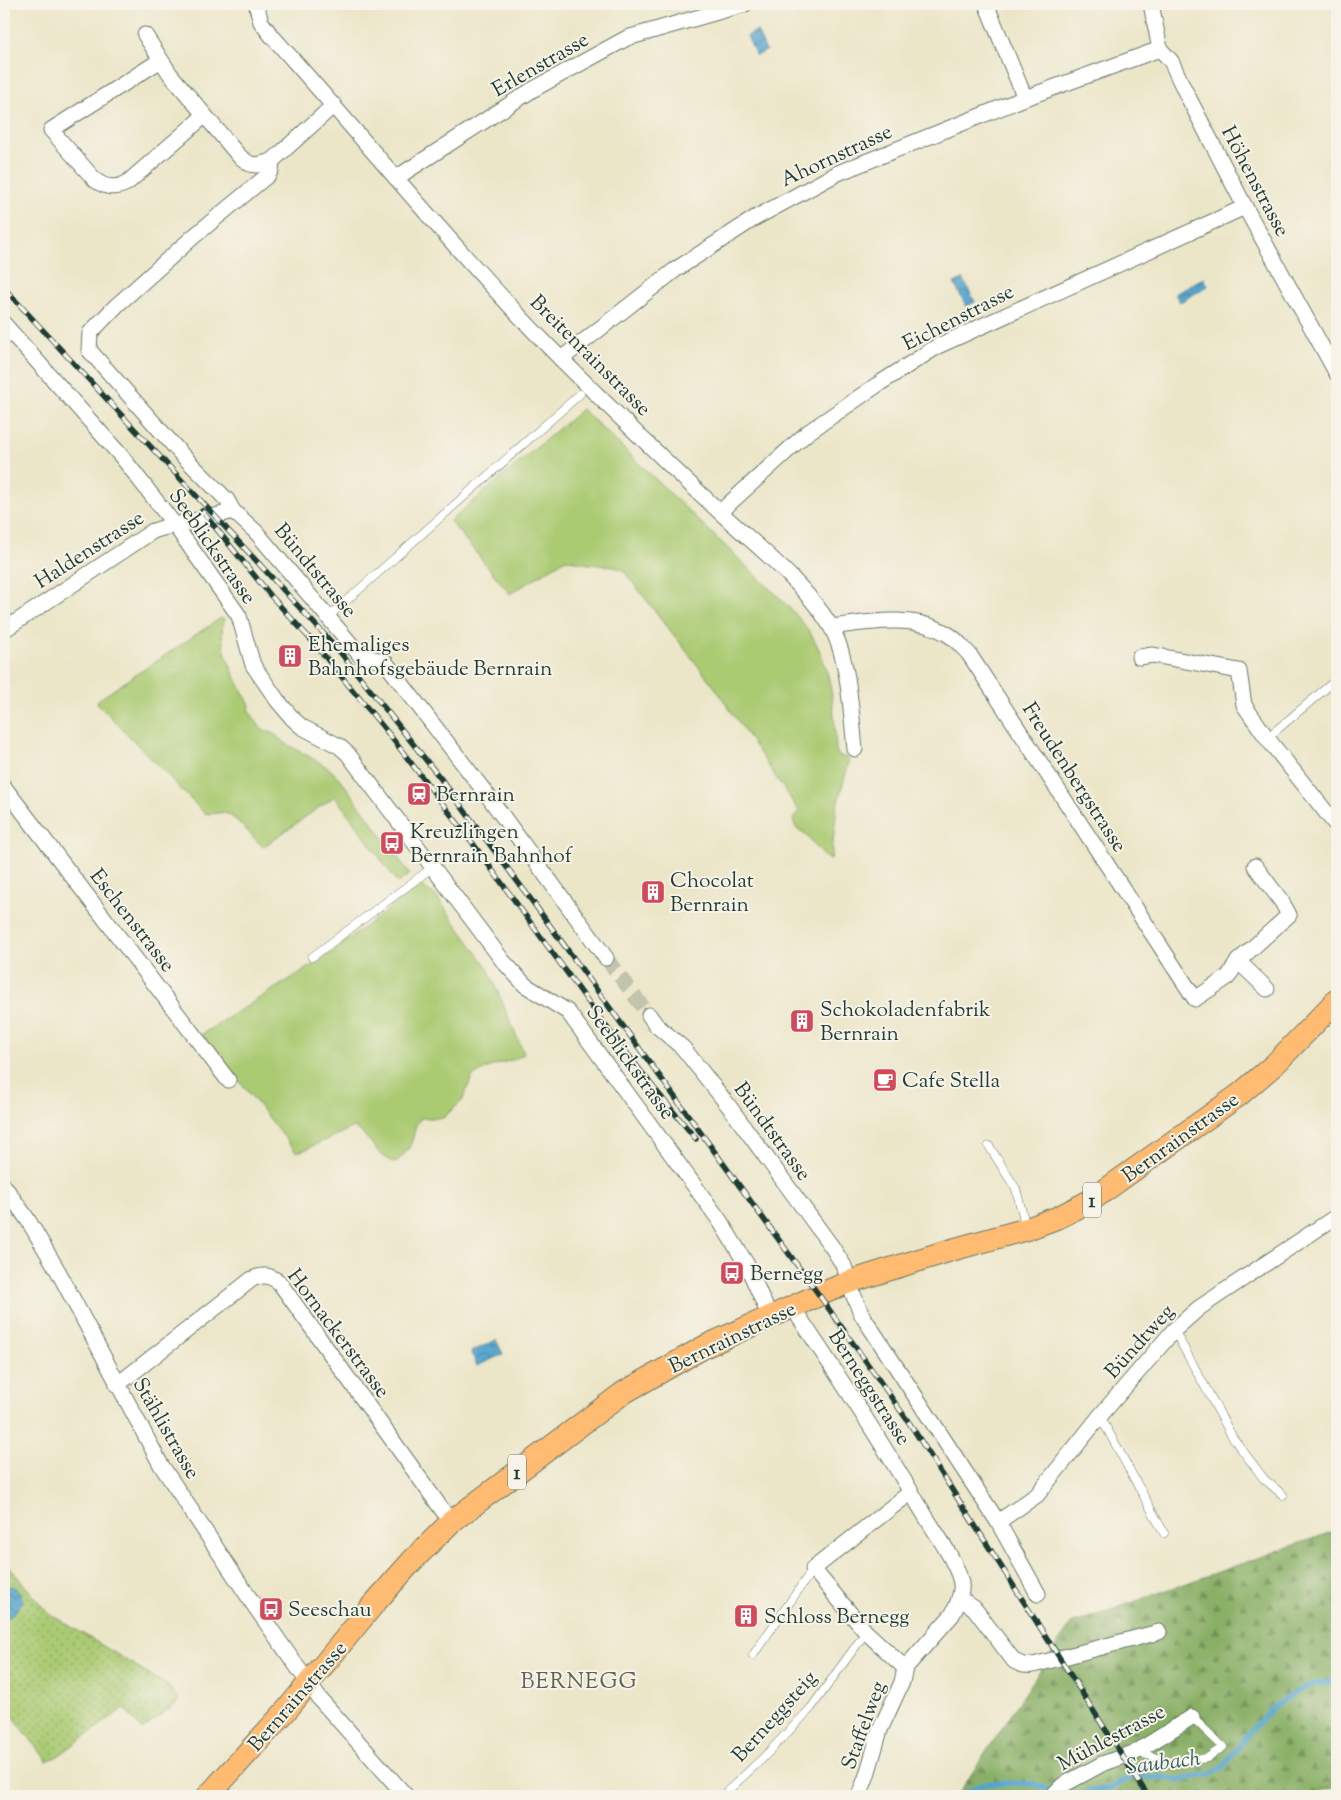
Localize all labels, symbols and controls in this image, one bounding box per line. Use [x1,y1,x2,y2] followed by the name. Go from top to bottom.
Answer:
[487,26,595,106] street label: Erlenstrasse
[776,118,898,196] street label: Ahornstrasse
[1212,121,1296,243] street label: Höhenstrasse
[898,278,1020,360] street label: Eichenstrasse
[522,289,657,424] street label: Breitenrainstrasse
[160,483,262,611] street label: Seeblickstrasse
[29,504,151,597] street label: Haldenstrasse
[266,517,363,625] street label: Bündtstrasse
[308,631,552,685] place label: Ehemaliges Bahnhofsgebäude Bernrain
[277,643,303,669] building icon: Ehemaliges Bahnhofsgebäude Bernrain
[1014,697,1133,859] street label: Freudenbergstrasse
[406,781,432,807] station icon: Bernrain
[436,781,515,811] place label: Bernrain
[410,818,574,872] place label: Kreuzlingen Bernrain Bahnhof
[379,830,405,856] bus stop icon: Kreuzlingen Bernrain Bahnhof
[81,863,181,979] street label: Eschenstrasse
[670,867,754,921] place label: Chocolat Bernrain
[640,879,666,905] building icon: Chocolat Bernrain
[820,996,991,1050] place label: Schokoladenfabrik Bernrain
[578,1000,681,1127] street label: Seeblickstrasse
[789,1008,815,1034] building icon: Schokoladenfabrik Bernrain
[872,1067,898,1093] cafe icon: Cafe Stella
[902,1067,1000,1097] place label: Cafe Stella
[725,1077,818,1188] street label: Bündtstrasse
[1116,1086,1246,1191] street label: Bernrainstrasse
[1083,1182,1101,1218] road number: 1
[719,1260,745,1286] bus stop icon: Bernegg
[750,1260,823,1290] place label: Bernegg
[279,1263,396,1405] street label: Hornackerstrasse
[664,1295,802,1383] street label: Bernrainstrasse
[1099,1298,1182,1386] street label: Bündtweg
[820,1324,917,1452] street label: Berneggstrasse
[124,1373,206,1485] street label: Stählistrasse
[508,1454,526,1490] road number: 1
[258,1596,284,1622] bus stop icon: Seeschau
[288,1596,372,1626] place label: Seeschau
[733,1603,759,1629] building icon: Schloss Bernegg
[764,1603,910,1633] place label: Schloss Bernegg
[242,1635,355,1759] street label: Bernrainstrasse
[726,1665,825,1770] street label: Berneggsteig
[521,1667,637,1699] district label: BERNEGG
[835,1677,895,1774] street label: Staffelweg
[1053,1698,1171,1780] street label: Mühlestrasse
[1124,1744,1203,1784] water label: Saubach

